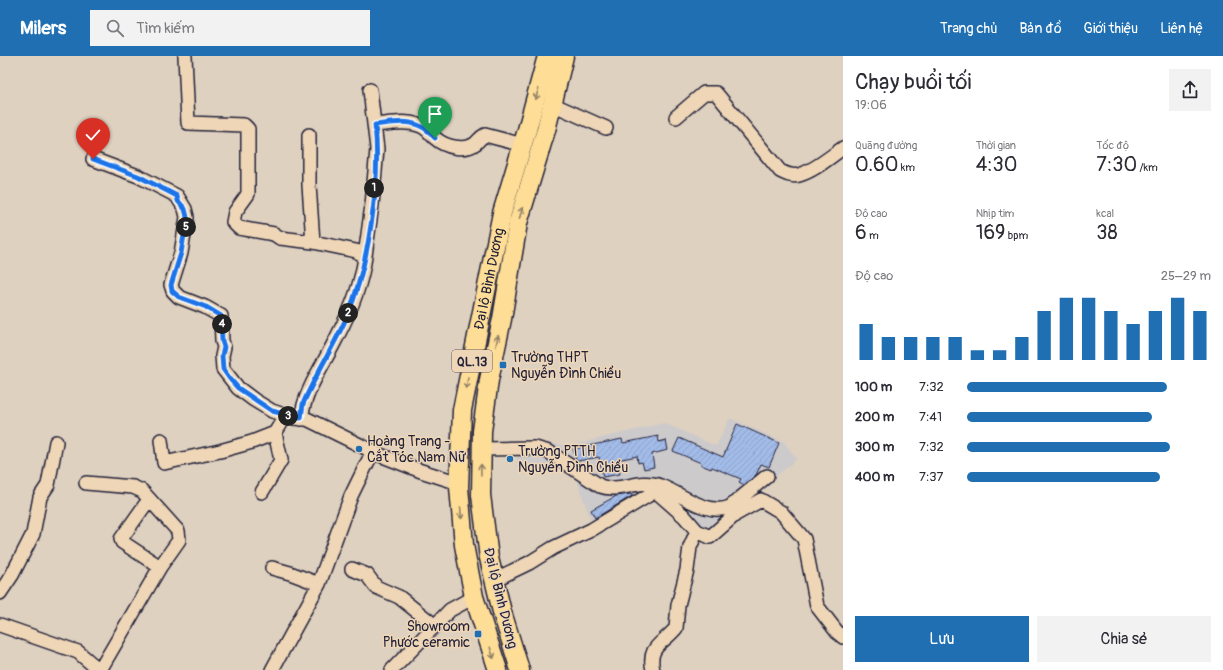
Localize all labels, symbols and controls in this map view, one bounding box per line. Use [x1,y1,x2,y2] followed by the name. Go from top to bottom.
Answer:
[90,10,370,46] search box
[20,16,66,40] text: Milers
[104,17,126,39] icon: search
[136,19,195,38] text: Tìm kiếm
[940,20,997,37] text: Trang chủ
[1019,20,1062,37] text: Bản đồ
[1084,20,1138,37] text: Giới thiệu
[1160,20,1203,37] text: Liên hệ
[855,68,972,96] text: Chạy buổi tối
[1169,69,1211,111] button: share
[533,87,540,100] one-way arrow
[418,97,452,138] pin
[855,97,887,113] text: 19:06
[424,103,446,125] icon: arrive
[76,118,110,159] pin
[82,124,104,146] icon: check
[855,139,917,152] text: Quãng đường
[976,139,1016,152] text: Thời gian
[1096,139,1129,152] text: Tốc độ
[855,152,898,177] text: 0.60
[976,152,1017,177] text: 4:30
[1096,152,1137,177] text: 7:30
[898,161,915,174] text: km
[1137,161,1158,174] text: /km
[364,178,384,198] pin: 1
[372,181,376,194] text: 1
[518,207,525,220] one-way arrow
[855,207,887,220] text: Độ cao
[976,207,1014,220] text: Nhịp tim
[1096,207,1114,220] text: kcal
[176,217,196,237] pin: 5
[183,220,189,233] text: 5
[855,220,867,245] text: 6
[976,220,1005,245] text: 169
[1096,220,1118,245] text: 38
[471,226,508,331] street label: Đại lộ Bình Dương
[867,229,879,242] text: m
[1005,229,1028,242] text: bpm
[855,268,893,284] text: Độ cao
[1161,268,1211,284] text: 25–29 m
[338,303,358,323] pin: 2
[345,306,351,319] text: 2
[212,314,232,334] pin: 4
[219,317,225,330] text: 4
[494,335,502,348] one-way arrow
[511,349,621,382] place label: Trường THPT Nguyễn Đình Chiểu
[452,350,492,372] road number: QL.13
[498,360,508,370] marker: Trường THPT Nguyễn Đình Chiểu
[463,376,471,389] one-way arrow
[855,379,892,395] text: 100 m
[919,379,944,395] text: 7:32
[278,406,298,426] pin: 3
[285,409,291,422] text: 3
[855,409,894,425] text: 200 m
[919,409,942,425] text: 7:41
[367,433,467,466] place label: Hoàng Trang - Cắt Tóc Nam Nữ
[855,439,894,455] text: 300 m
[919,439,944,455] text: 7:32
[518,443,628,476] place label: Trường PTTH Nguyễn Đình Chiểu
[354,444,364,454] marker: Hoàng Trang - Cắt Tóc Nam Nữ
[505,454,515,464] marker: Trường PTTH Nguyễn Đình Chiểu
[478,464,485,477] one-way arrow
[855,469,895,485] text: 400 m
[919,469,943,485] text: 7:37
[458,506,465,519] one-way arrow
[480,546,521,650] street label: Đại lộ Bình Dương
[855,616,1029,662] button: Lưu
[1037,616,1211,662] button: Chia sẻ
[383,618,470,651] place label: Showroom Phước ceramic
[473,629,483,639] marker: Showroom Phước ceramic
[489,646,496,659] one-way arrow

